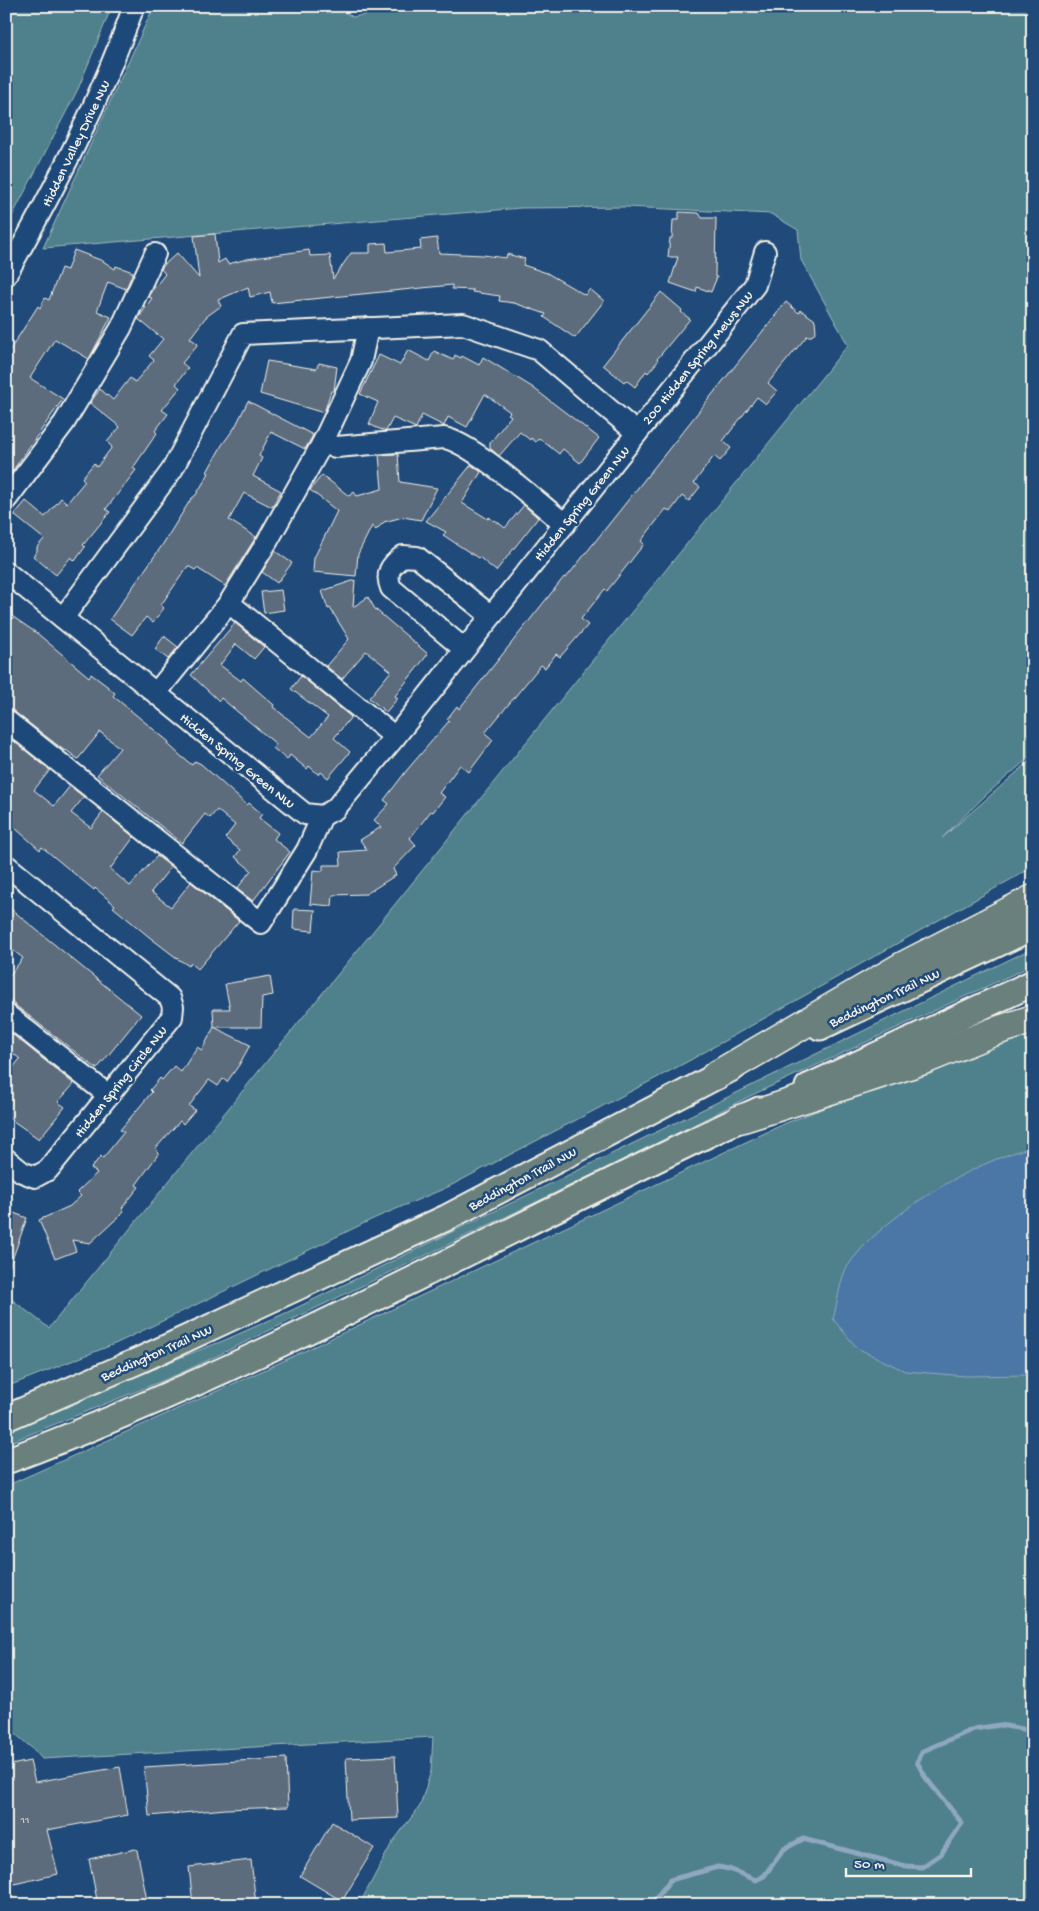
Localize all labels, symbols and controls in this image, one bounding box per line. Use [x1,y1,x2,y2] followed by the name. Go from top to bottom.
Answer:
[39,78,115,210] street label: Hidden Valley Drive NW
[640,288,758,429] street label: 200 Hidden Spring Mews NW
[531,444,635,566] street label: Hidden Spring Green NW
[175,710,297,814] street label: Hidden Spring Green NW
[826,966,943,1033] street label: Beddington Trail NW
[72,1023,172,1142] street label: Hidden Spring Circle NW
[465,1144,580,1216] street label: Beddington Trail NW
[98,1322,215,1387] street label: Beddington Trail NW
[20,1815,29,1827] house number: 11
[846,1846,972,1878] scale bar
[854,1856,885,1874] text: 50 m

